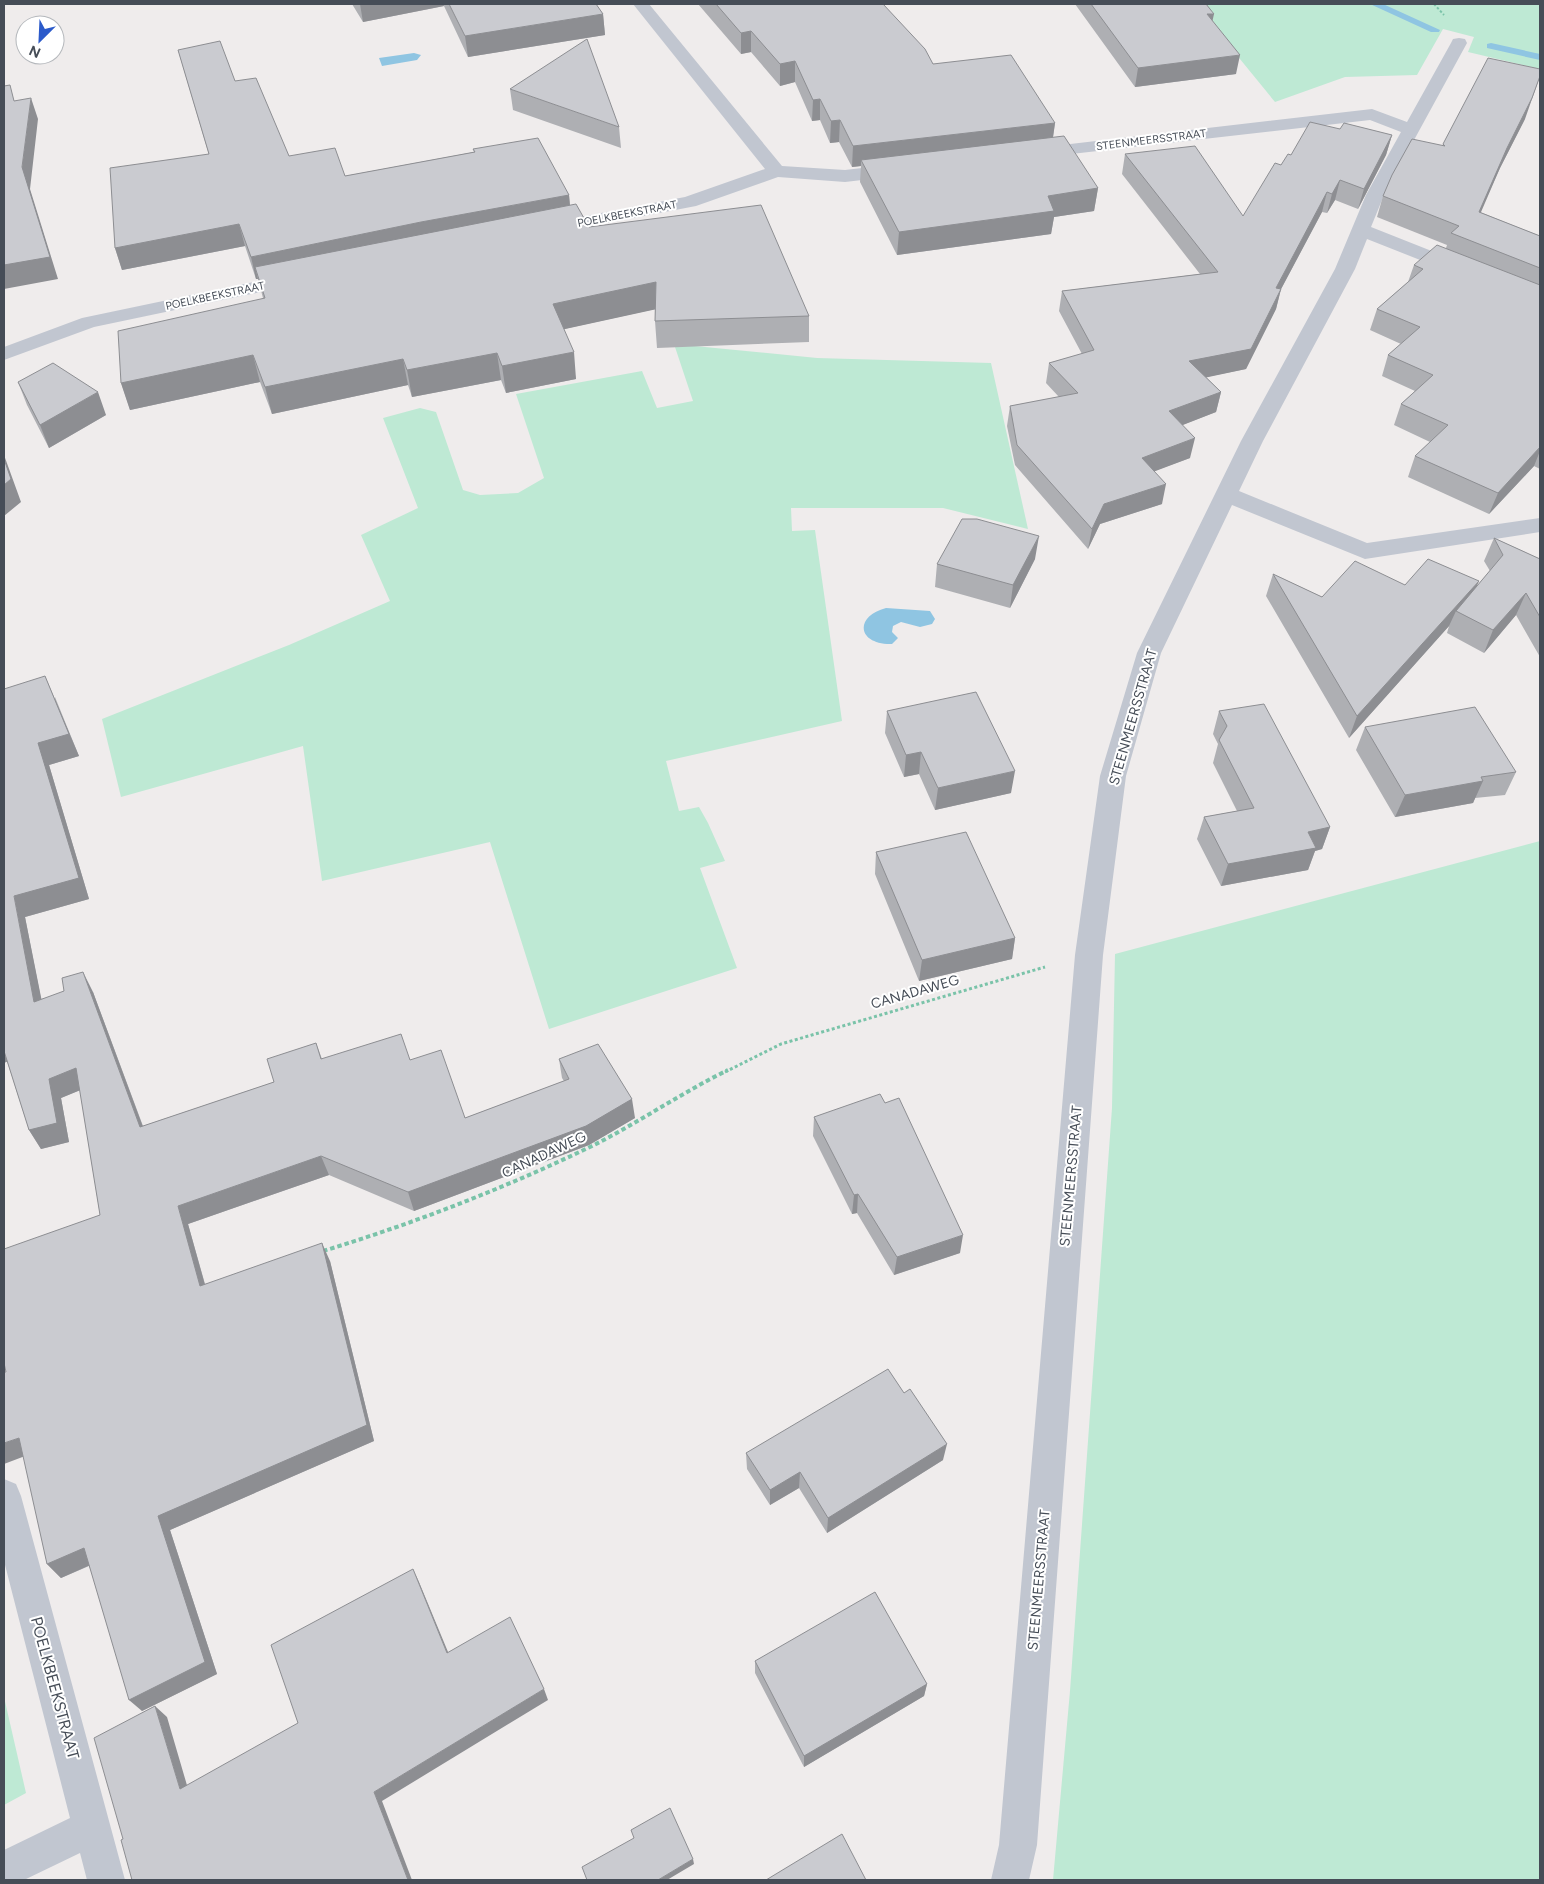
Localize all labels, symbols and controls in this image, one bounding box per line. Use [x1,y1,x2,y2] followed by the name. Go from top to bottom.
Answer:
[15,15,65,65] north arrow
[27,41,43,61] text: N
[1095,127,1207,153] street label: STEENMEERSSTRAAT
[576,198,678,230] street label: POELKBEEKSTRAAT
[164,279,266,313] street label: POELKBEEKSTRAAT
[1105,647,1161,787] street label: STEENMEERSSTRAAT
[869,971,961,1013] street label: CANADAWEG
[1056,1105,1086,1247] street label: STEENMEERSSTRAAT
[499,1128,589,1182] street label: CANADAWEG
[1024,1509,1054,1651] street label: STEENMEERSSTRAAT
[27,1615,83,1761] street label: POELKBEEKSTRAAT

